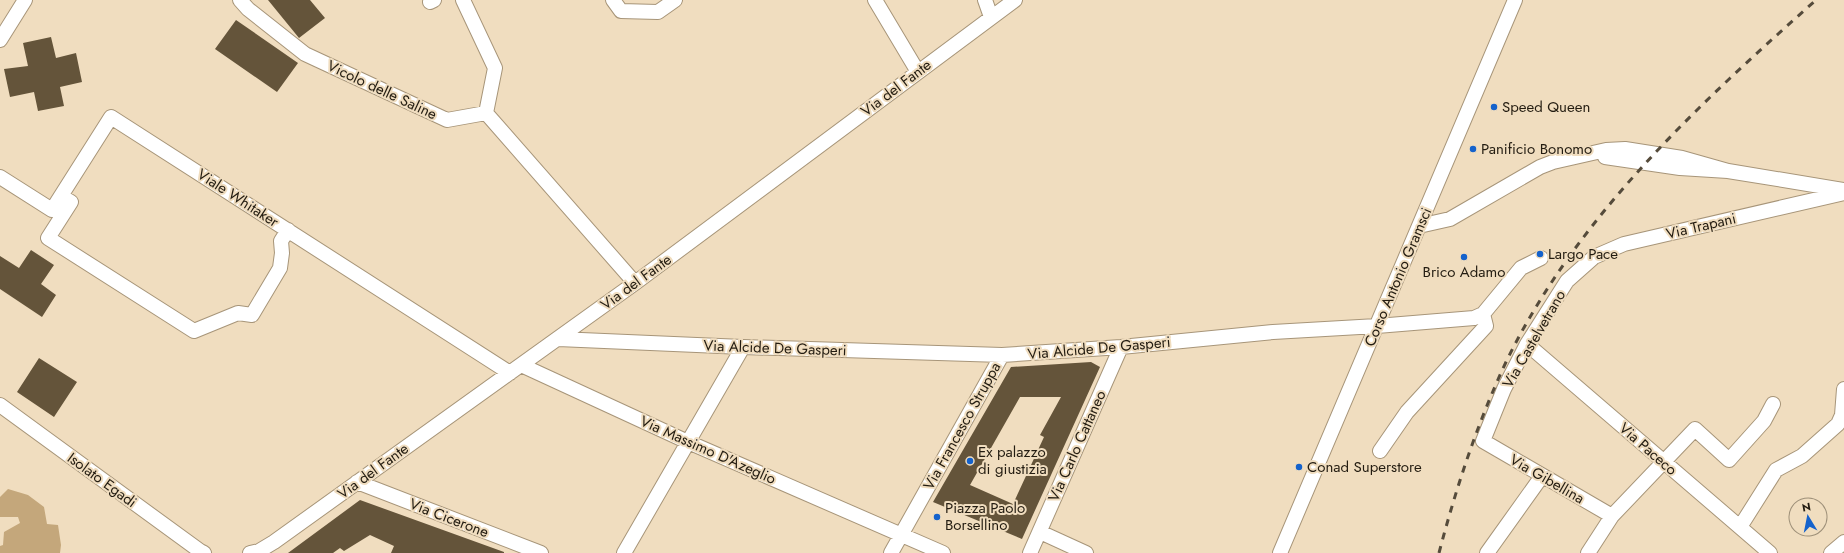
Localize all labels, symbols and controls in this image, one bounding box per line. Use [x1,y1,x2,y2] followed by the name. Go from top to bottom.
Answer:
[856,54,936,122] street label: Via del Fante
[323,55,441,125] street label: Vicolo delle Saline
[1502,96,1590,118] place label: Speed Queen
[1489,102,1499,112] marker: Speed Queen
[1481,138,1592,160] place label: Panificio Bonomo
[1468,144,1478,154] marker: Panificio Bonomo
[193,163,284,233] street label: Viale Whitaker
[1359,204,1437,350] street label: Corso Antonio Gramsci
[1664,207,1738,245] street label: Via Trapani
[1548,243,1618,265] place label: Largo Pace
[596,248,676,315] street label: Via del Fante
[1535,249,1545,259] marker: Largo Pace
[1459,252,1469,262] marker: Brico Adamo
[1423,261,1505,283] place label: Brico Adamo
[1497,286,1571,392] street label: Via Castelvetrano
[1027,331,1171,365] street label: Via Alcide De Gasperi
[703,335,847,361] street label: Via Alcide De Gasperi
[918,358,1006,494] street label: Via Francesco Struppa
[1043,387,1111,505] street label: Via Carlo Cattaneo
[637,410,779,490] street label: Via Massimo D'Azeglio
[1614,417,1682,481] street label: Via Paceco
[333,437,413,504] street label: Via del Fante
[978,441,1047,480] place label: Ex palazzo di giustizia
[63,447,141,513] street label: Isolato Egadi
[1505,449,1589,509] street label: Via Gibellina
[965,456,975,466] marker: Ex palazzo di giustizia
[1307,456,1422,478] place label: Conad Superstore
[1294,462,1304,472] marker: Conad Superstore
[406,493,492,543] street label: Via Cicerone
[945,497,1025,536] place label: Piazza Paolo Borsellino
[1788,497,1828,537] north arrow
[1801,499,1812,516] text: N
[932,512,942,522] marker: Piazza Paolo Borsellino

